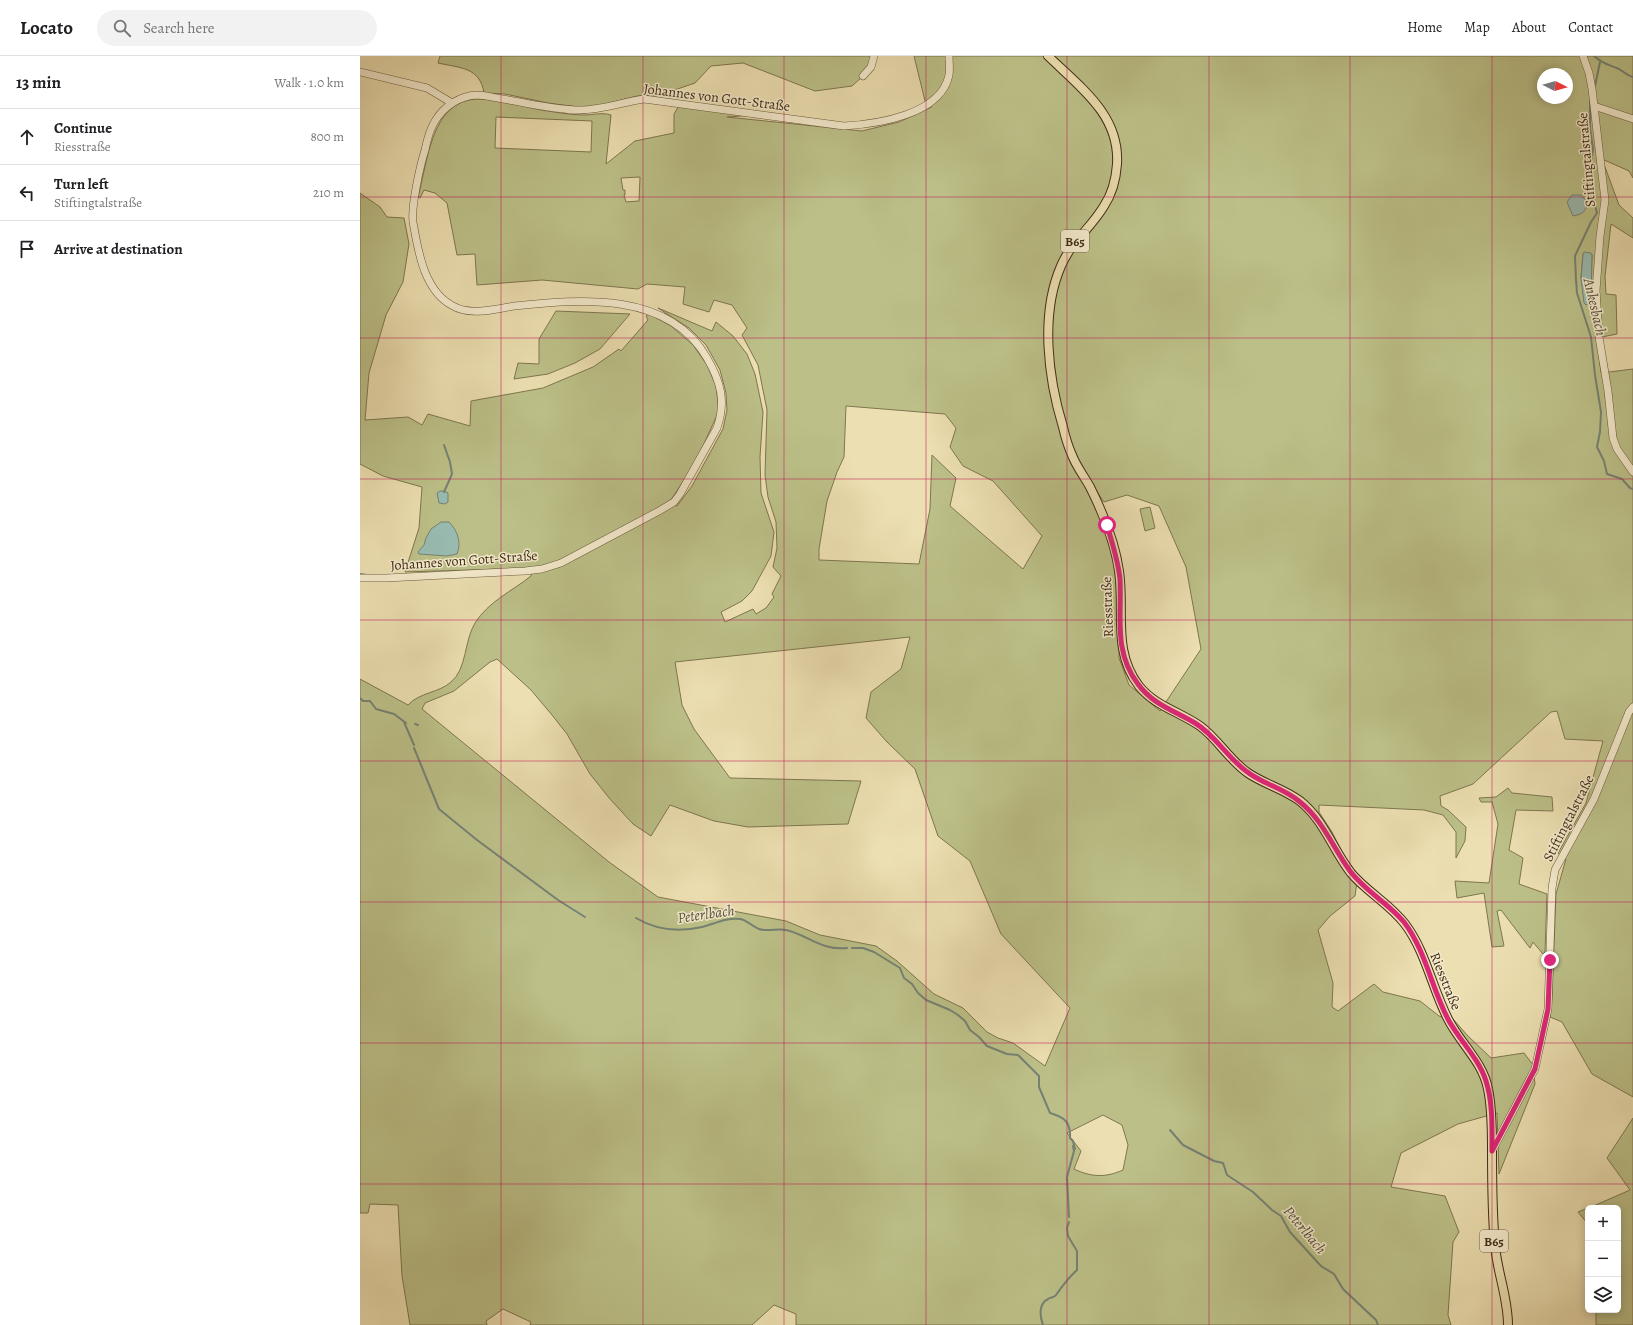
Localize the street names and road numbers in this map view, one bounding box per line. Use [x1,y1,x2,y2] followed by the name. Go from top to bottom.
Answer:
[643,79,791,116] street label: Johannes von Gott-Straße
[1573,112,1600,208] street label: Stiftingtalstraße
[1061,230,1089,252] road number: B65
[390,546,538,575] street label: Johannes von Gott-Straße
[1097,576,1118,638] street label: Riesstraße
[1538,772,1598,865] street label: Stiftingtalstraße
[1425,949,1466,1013] street label: Riesstraße
[1480,1230,1508,1252] road number: B65

